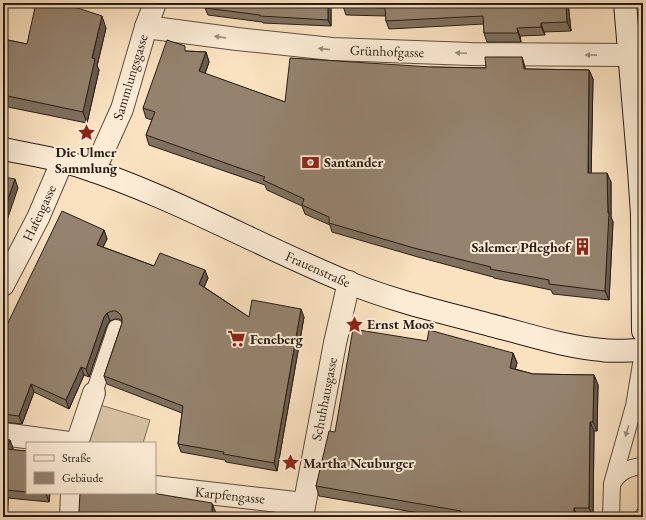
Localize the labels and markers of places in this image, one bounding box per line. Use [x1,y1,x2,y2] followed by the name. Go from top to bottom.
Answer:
[76,122,96,142] place icon: Die Ulmer Sammlung
[55,143,118,177] place label: Die Ulmer Sammlung
[301,152,321,172] bank icon: Santander
[324,153,383,171] place label: Santander
[573,237,593,257] building icon: Salemer Pfleghof
[471,238,572,256] place label: Salemer Pfleghof
[344,314,364,334] place icon: Ernst Moos
[367,315,434,333] place label: Ernst Moos
[227,329,247,349] supermarket icon: Feneberg
[250,330,304,348] place label: Feneberg
[280,453,300,473] place icon: Martha Neuburger
[303,454,414,472] place label: Martha Neuburger

